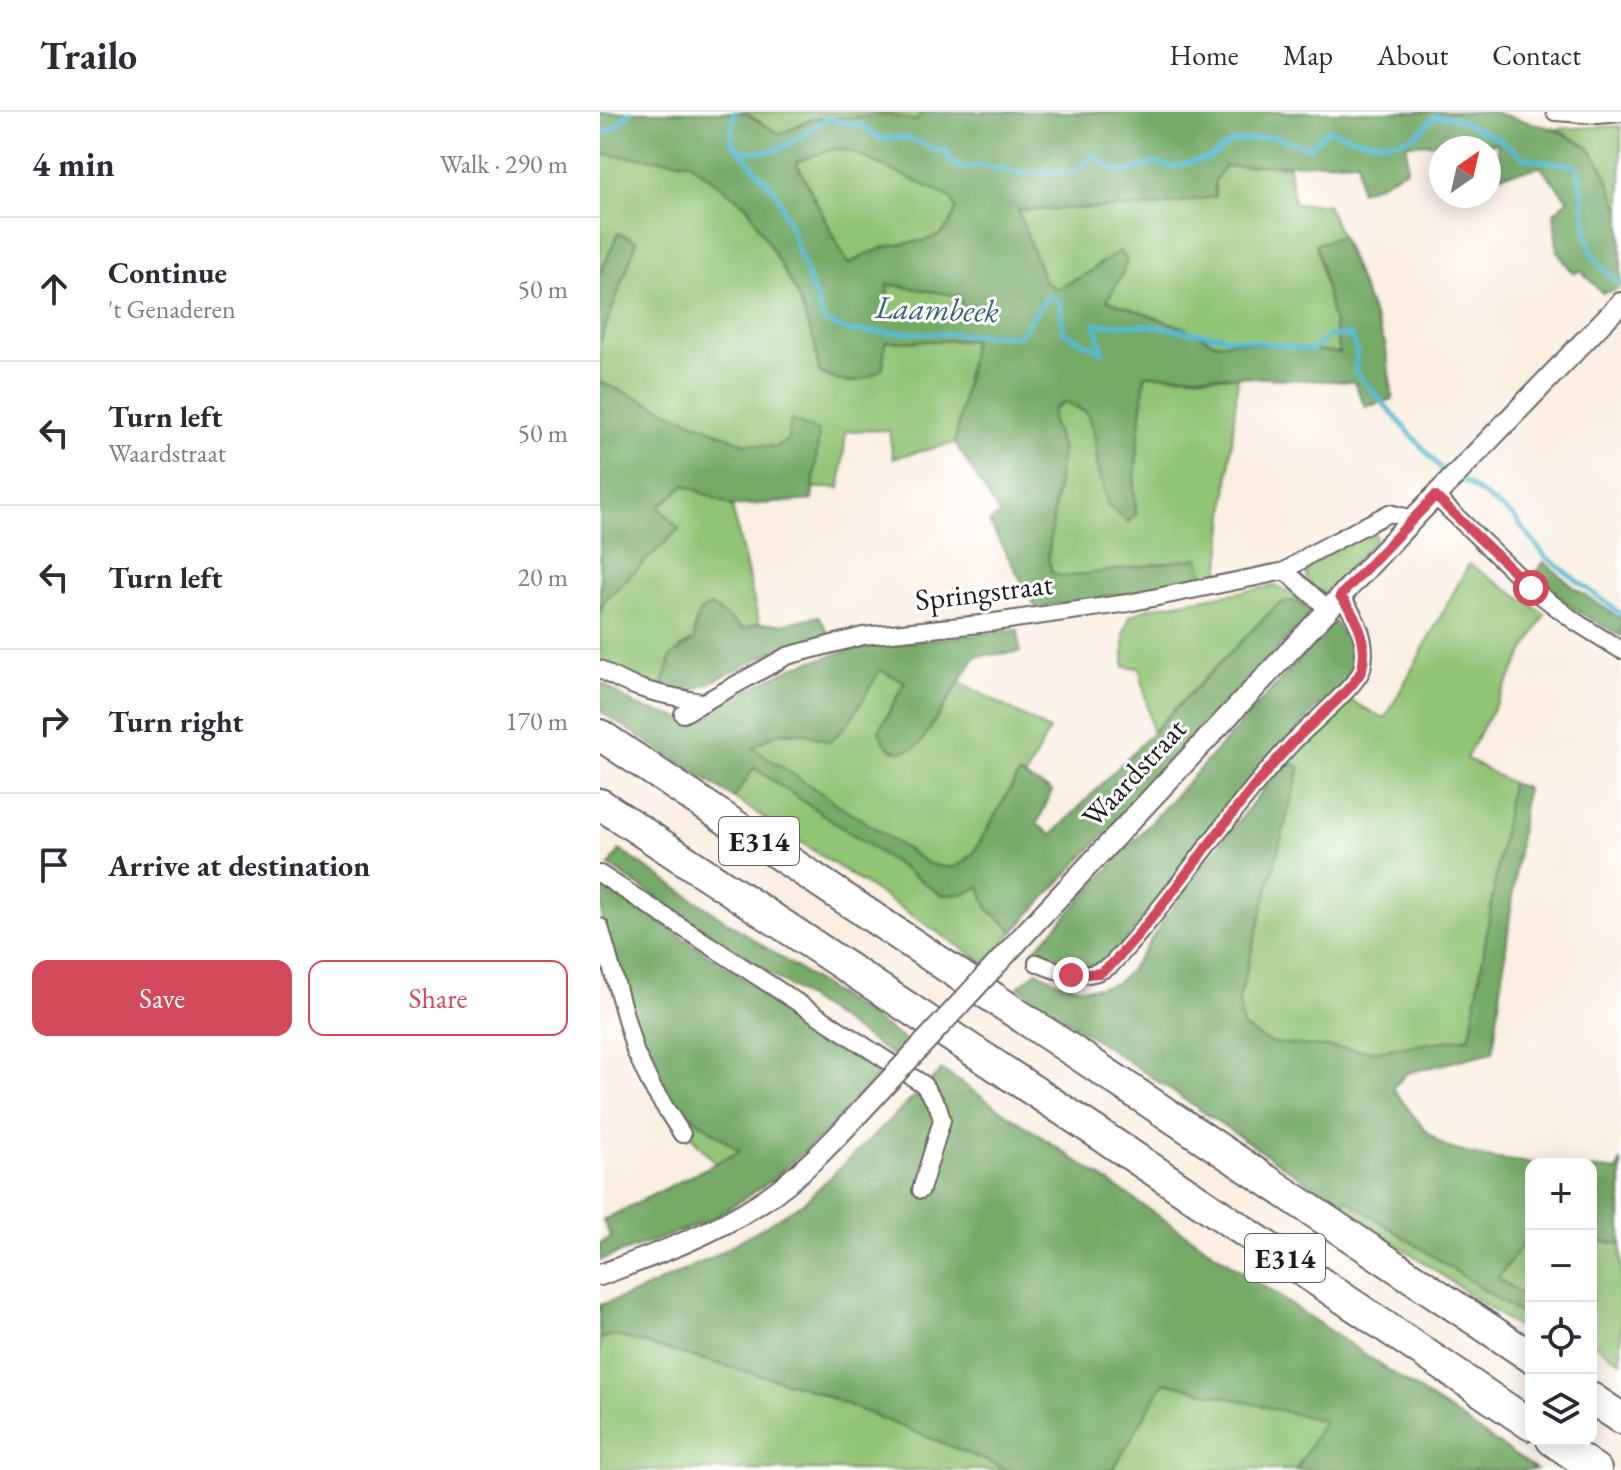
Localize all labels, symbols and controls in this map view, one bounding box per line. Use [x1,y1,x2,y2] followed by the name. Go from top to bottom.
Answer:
[40,31,137,80] text: Trailo
[1169,37,1239,73] text: Home
[1283,37,1333,73] text: Map
[1377,37,1448,73] text: About
[1492,37,1581,73] text: Contact
[1429,136,1501,208] north arrow
[32,142,115,186] text: 4 min
[440,147,568,181] text: Walk · 290 m
[108,253,227,292] text: Continue
[32,267,76,311] icon: ahead
[518,272,568,306] text: 50 m
[873,286,1000,332] water label: Laambeek
[108,292,236,326] text: 't Genaderen
[108,397,222,436] text: Turn left
[32,411,76,455] icon: left
[518,416,568,450] text: 50 m
[108,436,226,470] text: Waardstraat
[32,555,76,599] icon: left
[108,558,222,597] text: Turn left
[518,560,568,594] text: 20 m
[913,564,1056,619] street label: Springstraat
[1513,570,1549,606] route start
[32,699,76,743] icon: right
[108,702,244,741] text: Turn right
[505,704,568,738] text: 170 m
[1073,709,1195,836] street label: Waardstraat
[719,817,799,865] road number: E314
[32,843,76,887] icon: arrive
[108,846,370,885] text: Arrive at destination
[1053,957,1089,993] route end
[32,960,292,1036] button: Save
[308,960,568,1036] button: Share
[1525,1158,1597,1446] map controls
[1525,1158,1597,1230] button: +
[1525,1230,1597,1302] button: −
[1245,1234,1325,1282] road number: E314
[1525,1302,1597,1374] button: locate
[1525,1374,1597,1446] button: layers

